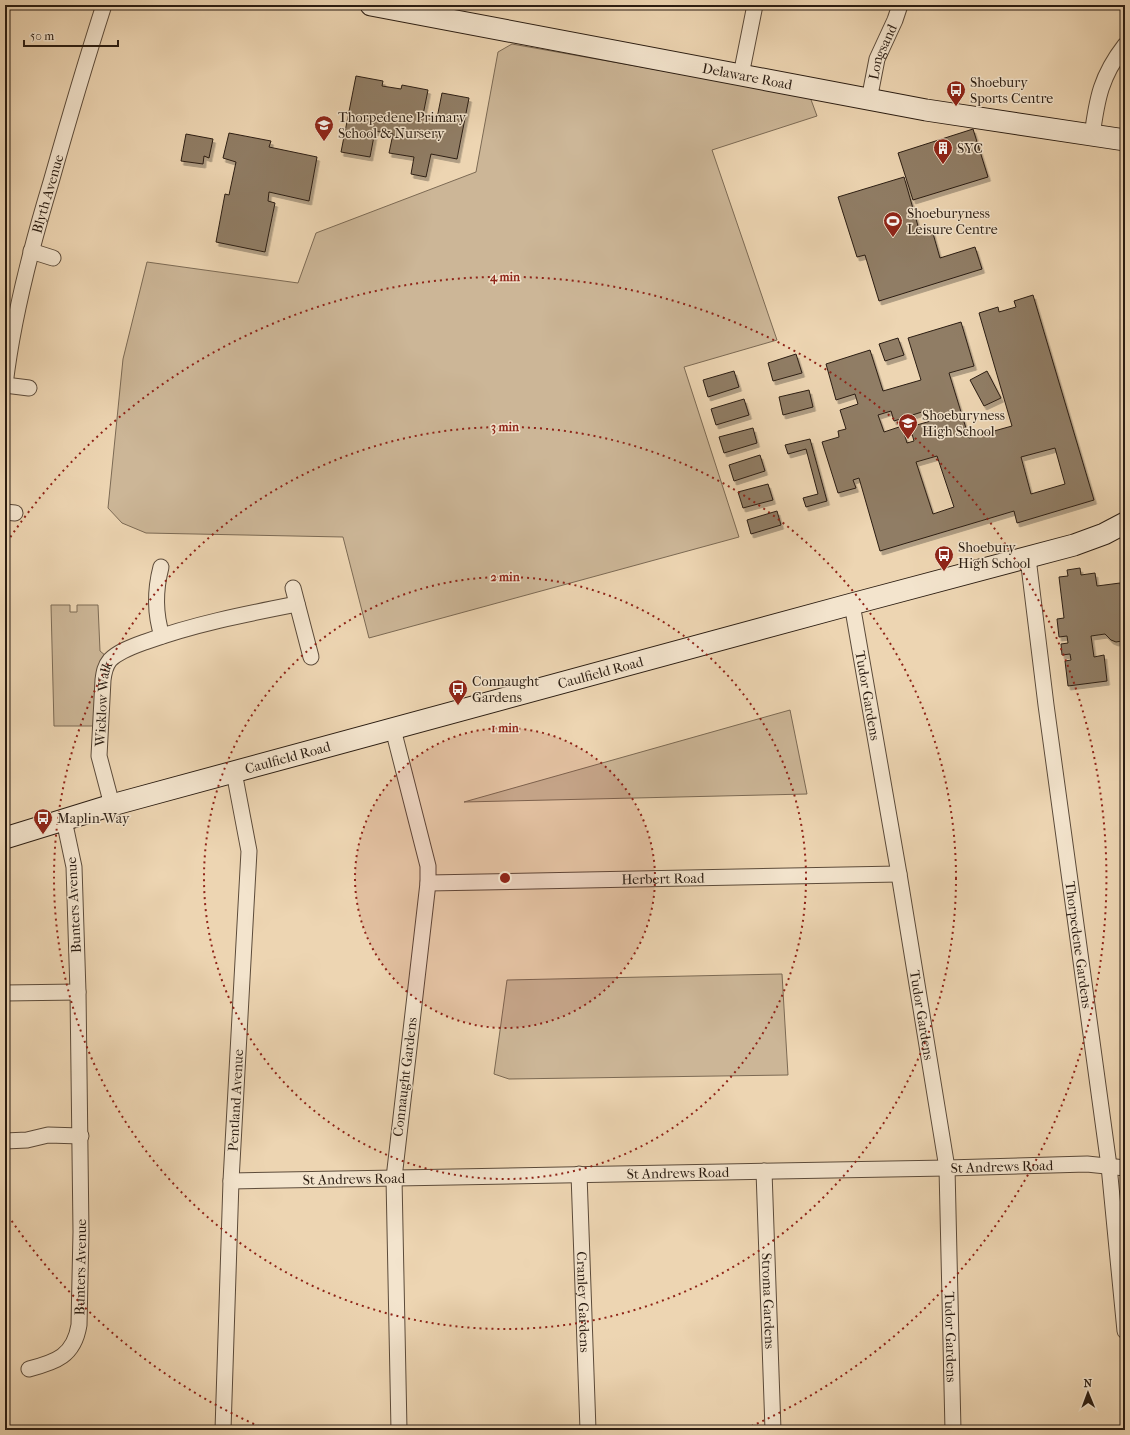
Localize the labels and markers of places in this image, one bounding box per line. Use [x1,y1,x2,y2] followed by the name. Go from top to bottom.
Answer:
[970,74,1053,107] place label: Shoebury Sports Centre
[945,79,967,107] bus stop icon: Shoebury Sports Centre
[338,109,467,142] place label: Thorpedene Primary School & Nursery
[313,114,335,142] school or university icon: Thorpedene Primary School & Nursery
[932,137,954,165] building icon: SYC
[957,140,983,157] place label: SYC
[907,205,998,238] place label: Shoeburyness Leisure Centre
[882,210,904,238] sports icon: Shoeburyness Leisure Centre
[922,407,1005,440] place label: Shoeburyness High School
[897,412,919,440] school or university icon: Shoeburyness High School
[958,539,1031,572] place label: Shoebury High School
[933,544,955,572] bus stop icon: Shoebury High School
[472,673,539,706] place label: Connaught Gardens
[447,678,469,706] bus stop icon: Connaught Gardens
[32,807,54,835] bus stop icon: Maplin Way
[57,810,130,827] place label: Maplin Way
[498,871,512,885] centre of rings

